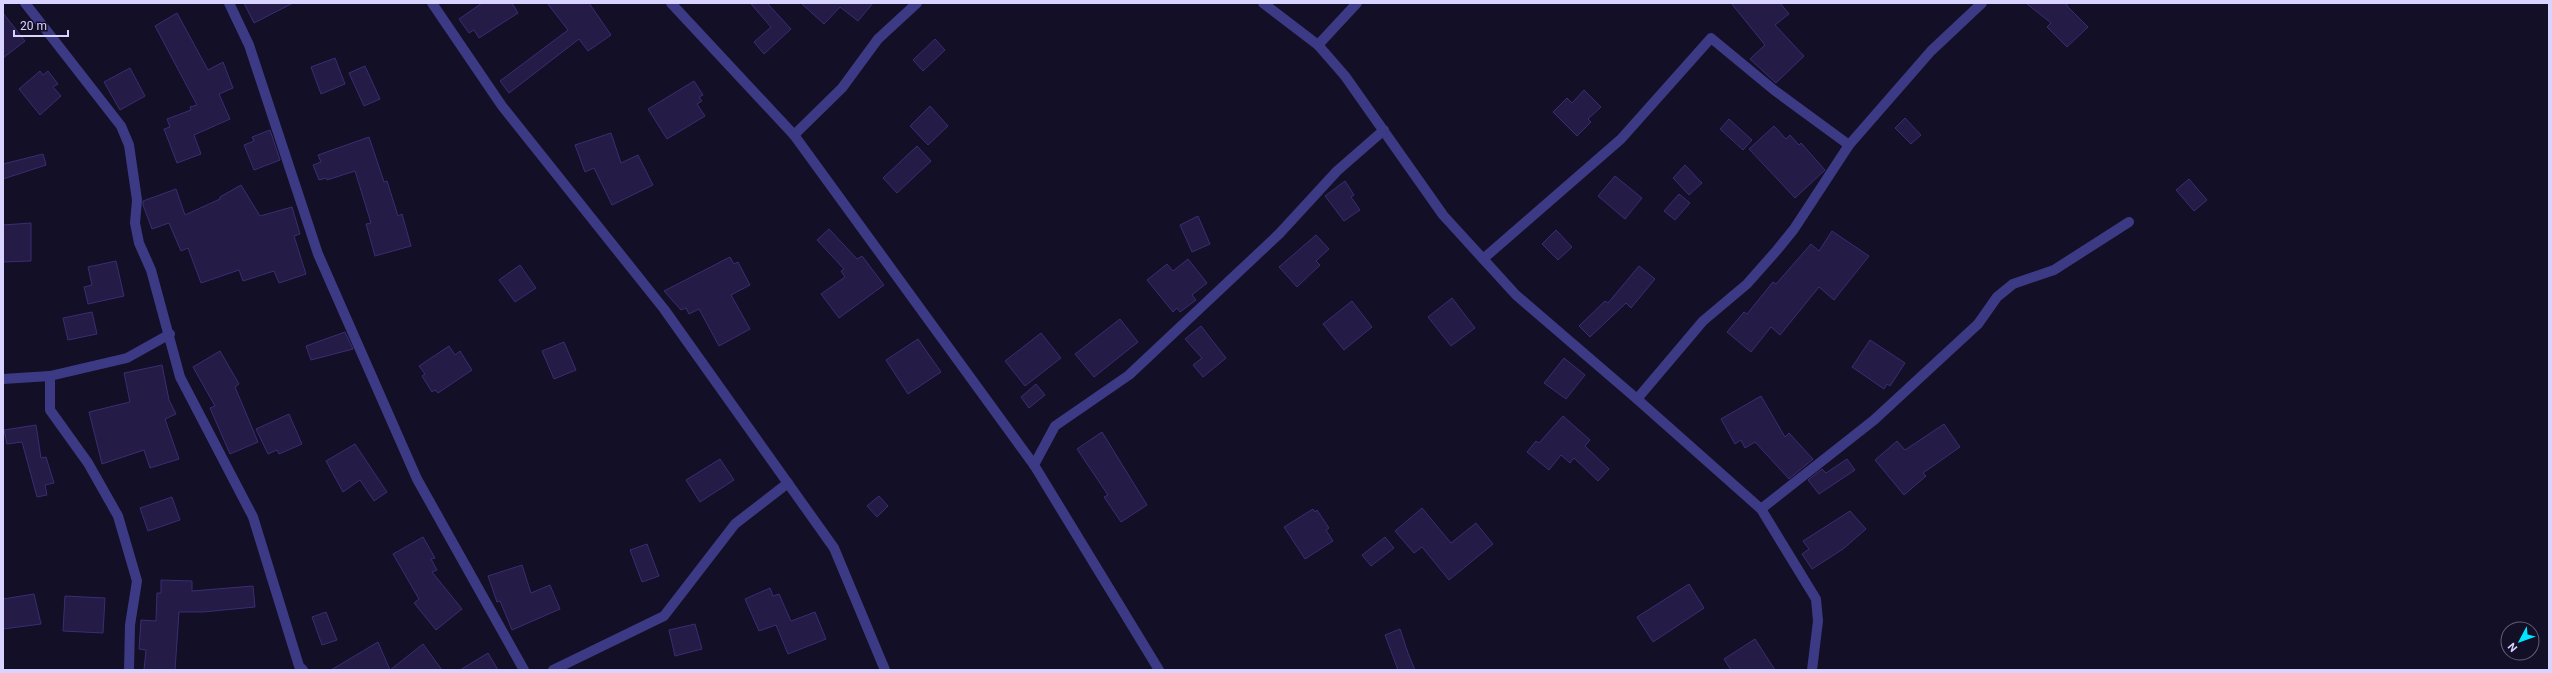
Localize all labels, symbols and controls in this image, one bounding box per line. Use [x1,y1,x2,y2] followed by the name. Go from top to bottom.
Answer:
[14,12,68,38] scale bar
[20,19,47,33] text: 20 m
[2500,621,2540,661] north arrow
[2505,640,2520,654] text: N

